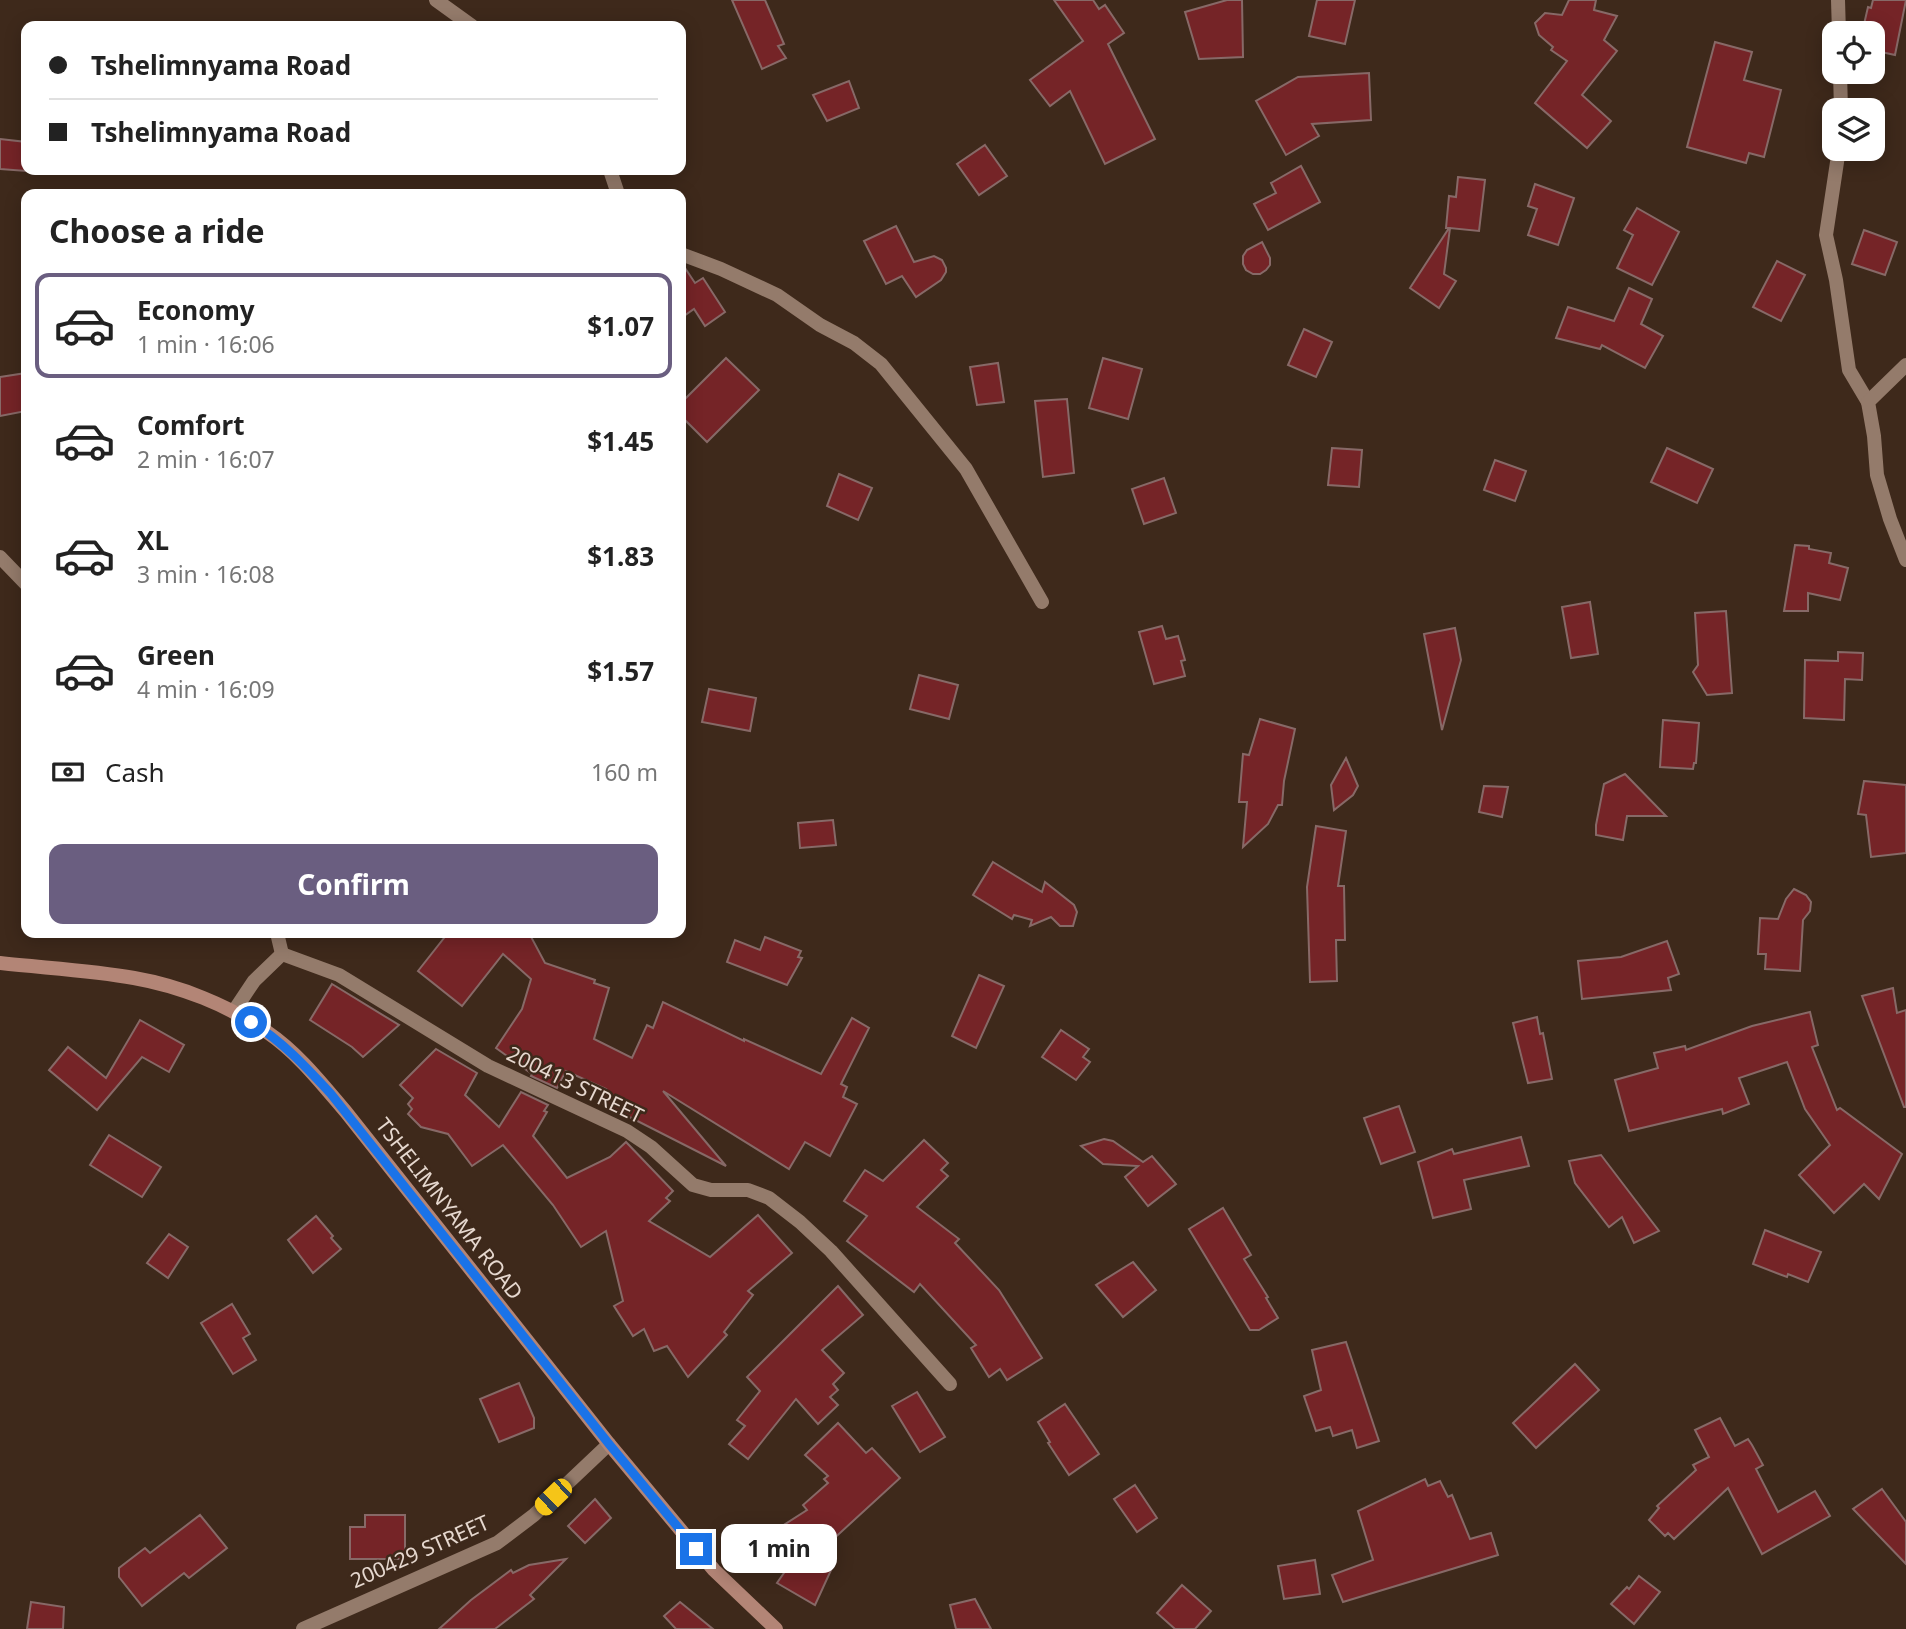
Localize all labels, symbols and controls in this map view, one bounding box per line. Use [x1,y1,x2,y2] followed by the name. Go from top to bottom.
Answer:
[1822,21,1885,161] map controls
[1822,21,1885,84] button: locate
[91,47,351,83] text: Tshelimnyama Road
[1822,98,1885,161] button: layers
[91,114,351,150] text: Tshelimnyama Road
[49,209,265,252] text: Choose a ride
[137,292,255,328] text: Economy
[53,294,116,357] icon: car
[587,308,654,344] text: $1.07
[137,328,275,360] text: 1 min · 16:06
[137,407,245,443] text: Comfort
[53,409,116,472] icon: car
[587,423,654,459] text: $1.45
[137,443,275,475] text: 2 min · 16:07
[137,522,169,558] text: XL
[53,524,116,587] icon: car
[587,538,654,574] text: $1.83
[137,558,275,590] text: 3 min · 16:08
[137,637,215,673] text: Green
[53,639,116,702] icon: car
[587,653,654,689] text: $1.57
[137,673,275,705] text: 4 min · 16:09
[49,753,87,791] icon: cash
[105,754,165,790] text: Cash
[591,756,658,788] text: 160 m
[49,844,658,924] button: Confirm
[235,1006,267,1038] route start
[502,1039,649,1129] street label: 200413 STREET
[370,1112,530,1305] street label: TSHELIMNYAMA ROAD
[531,1475,576,1519] car
[346,1508,494,1594] street label: 200429 STREET
[720,1524,836,1574] callout: 1 min
[747,1532,811,1564] text: 1 min
[680,1533,712,1565] route end

